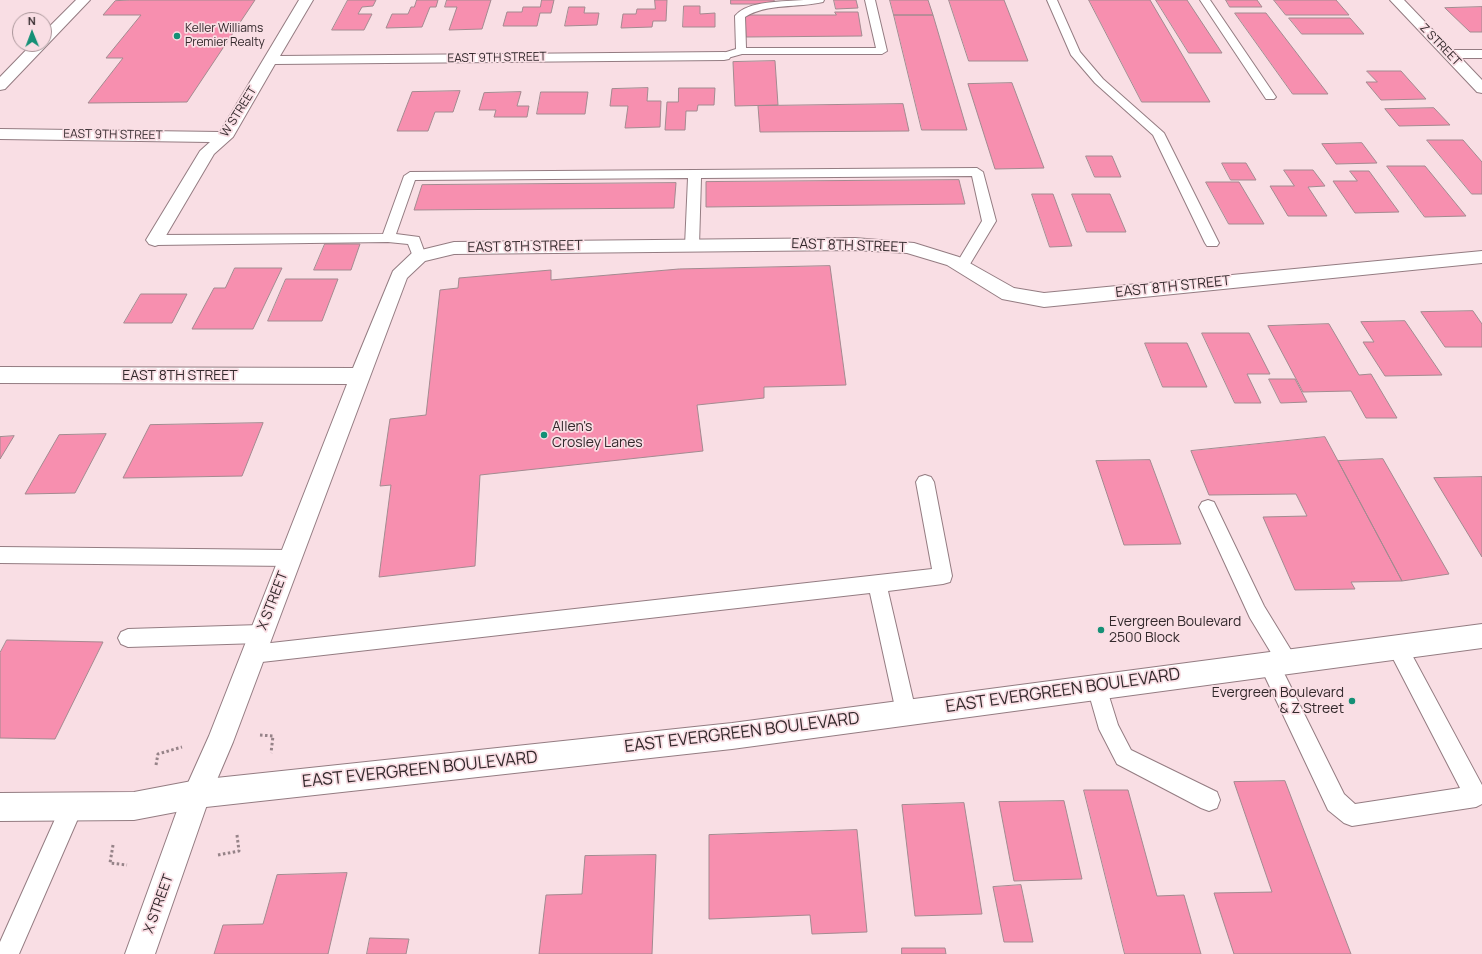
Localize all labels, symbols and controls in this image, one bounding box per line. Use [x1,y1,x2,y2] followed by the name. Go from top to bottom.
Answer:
[12,12,52,52] north arrow
[28,13,36,28] text: N
[1417,21,1463,69] street label: Z STREET
[185,22,265,50] place label: Keller Williams Premier Realty
[172,31,182,41] marker: Keller Williams Premier Realty
[447,50,547,66] street label: EAST 9TH STREET
[218,84,260,140] street label: W STREET
[63,127,163,143] street label: EAST 9TH STREET
[791,236,907,256] street label: EAST 8TH STREET
[467,238,583,256] street label: EAST 8TH STREET
[1115,273,1231,301] street label: EAST 8TH STREET
[122,368,238,384] street label: EAST 8TH STREET
[552,419,643,452] place label: Allen's Crosley Lanes
[539,430,549,440] marker: Allen's Crosley Lanes
[254,569,292,633] street label: X STREET
[1109,614,1241,646] place label: Evergreen Boulevard 2500 Block
[1096,625,1106,635] marker: Evergreen Boulevard 2500 Block
[944,664,1182,718] street label: EAST EVERGREEN BOULEVARD
[1212,685,1344,718] place label: Evergreen Boulevard & Z Street
[1347,696,1357,706] marker: Evergreen Boulevard & Z Street
[623,708,861,758] street label: EAST EVERGREEN BOULEVARD
[301,747,539,793] street label: EAST EVERGREEN BOULEVARD
[141,872,177,936] street label: X STREET

